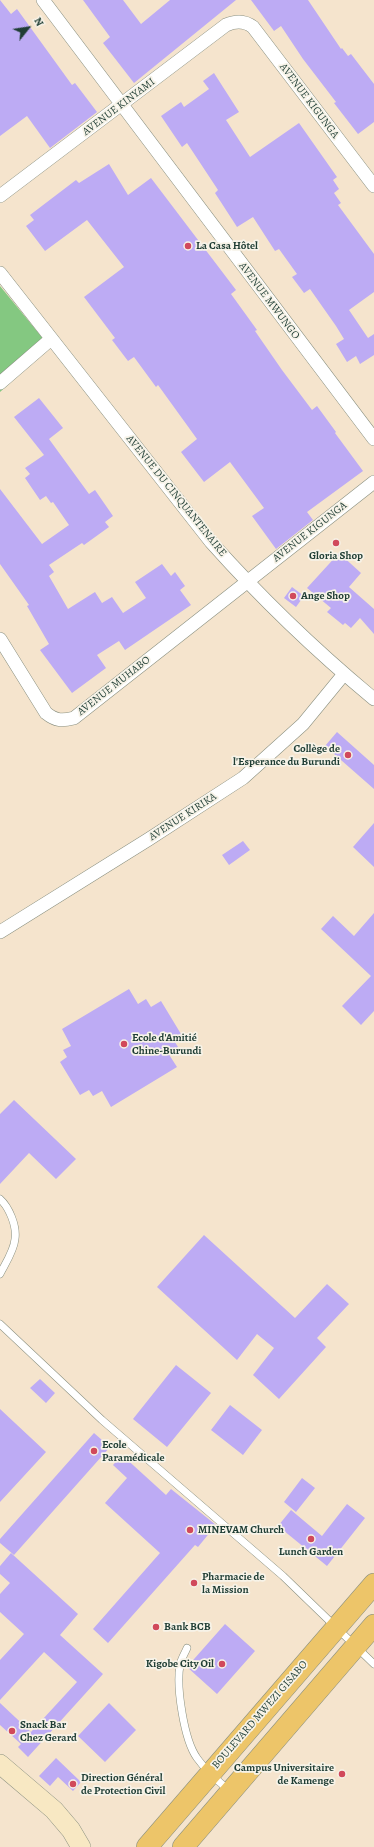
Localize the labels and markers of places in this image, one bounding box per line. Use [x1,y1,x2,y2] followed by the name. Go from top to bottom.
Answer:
[196,239,258,253] place label: La Casa Hôtel
[183,241,193,251] marker: La Casa Hôtel
[331,538,341,548] marker: Gloria Shop
[309,549,363,563] place label: Gloria Shop
[301,589,350,603] place label: Ange Shop
[288,591,298,601] marker: Ange Shop
[233,742,340,768] place label: Collège de l'Esperance du Burundi
[343,750,353,760] marker: Collège de l'Esperance du Burundi
[132,1031,202,1057] place label: Ecole d'Amitié Chine-Burundi
[119,1039,129,1049] marker: Ecole d'Amitié Chine-Burundi
[102,1438,164,1464] place label: Ecole Paramédicale
[89,1446,99,1456] marker: Ecole Paramédicale
[198,1523,284,1537] place label: MINEVAM Church
[185,1525,195,1535] marker: MINEVAM Church
[306,1534,316,1544] marker: Lunch Garden
[279,1545,343,1559] place label: Lunch Garden
[202,1570,265,1596] place label: Pharmacie de la Mission
[189,1578,199,1588] marker: Pharmacie de la Mission
[164,1620,211,1634] place label: Bank BCB
[151,1622,161,1632] marker: Bank BCB
[146,1657,214,1671] place label: Kigobe City Oil
[217,1659,227,1669] marker: Kigobe City Oil
[20,1718,77,1744] place label: Snack Bar Chez Gerard
[7,1726,17,1736] marker: Snack Bar Chez Gerard
[234,1761,334,1787] place label: Campus Universitaire de Kamenge
[337,1769,347,1779] marker: Campus Universitaire de Kamenge
[81,1771,165,1797] place label: Direction Général de Protection Civil
[68,1779,78,1789] marker: Direction Général de Protection Civil

